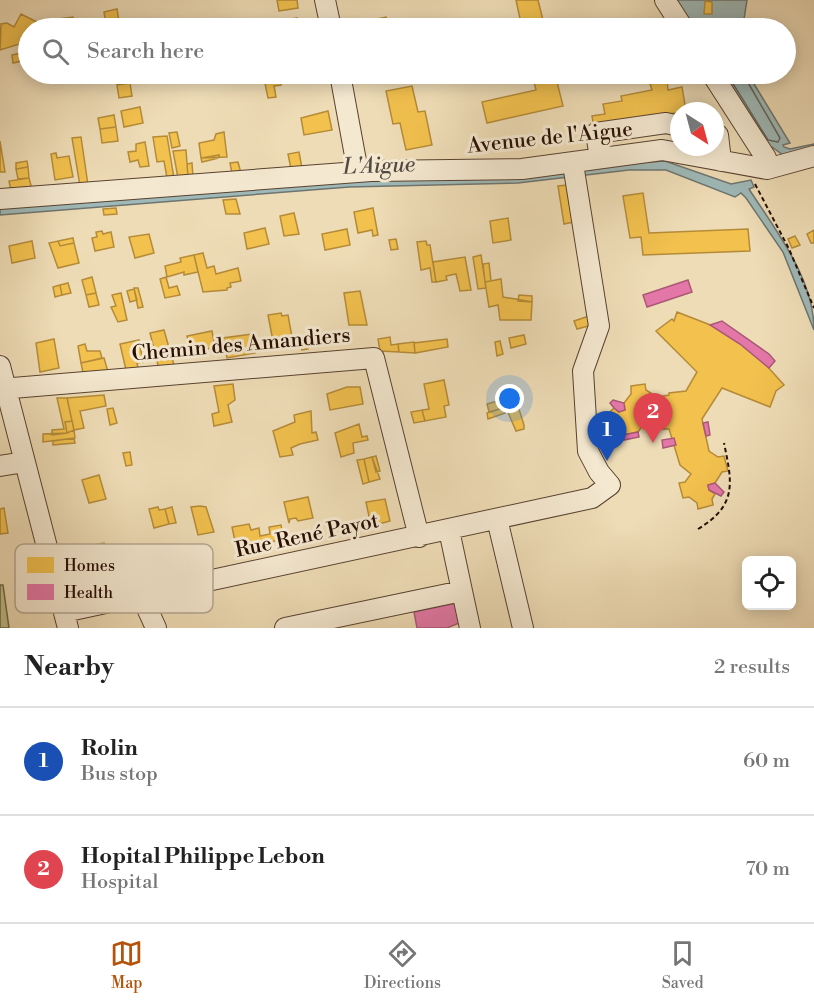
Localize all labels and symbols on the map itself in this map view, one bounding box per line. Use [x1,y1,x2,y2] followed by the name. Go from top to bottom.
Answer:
[670,102,724,156] north arrow
[465,116,634,160] street label: Avenue de l'Aigue
[342,151,415,181] water label: L'Aigue
[131,322,351,368] street label: Chemin des Amandiers
[495,384,524,413] your location
[634,394,672,443] pin: 2
[588,412,626,461] pin: 1
[233,508,382,564] street label: Rue René Payot
[15,544,213,613] legend
[64,556,115,576] text: Homes
[64,583,114,603] text: Health

